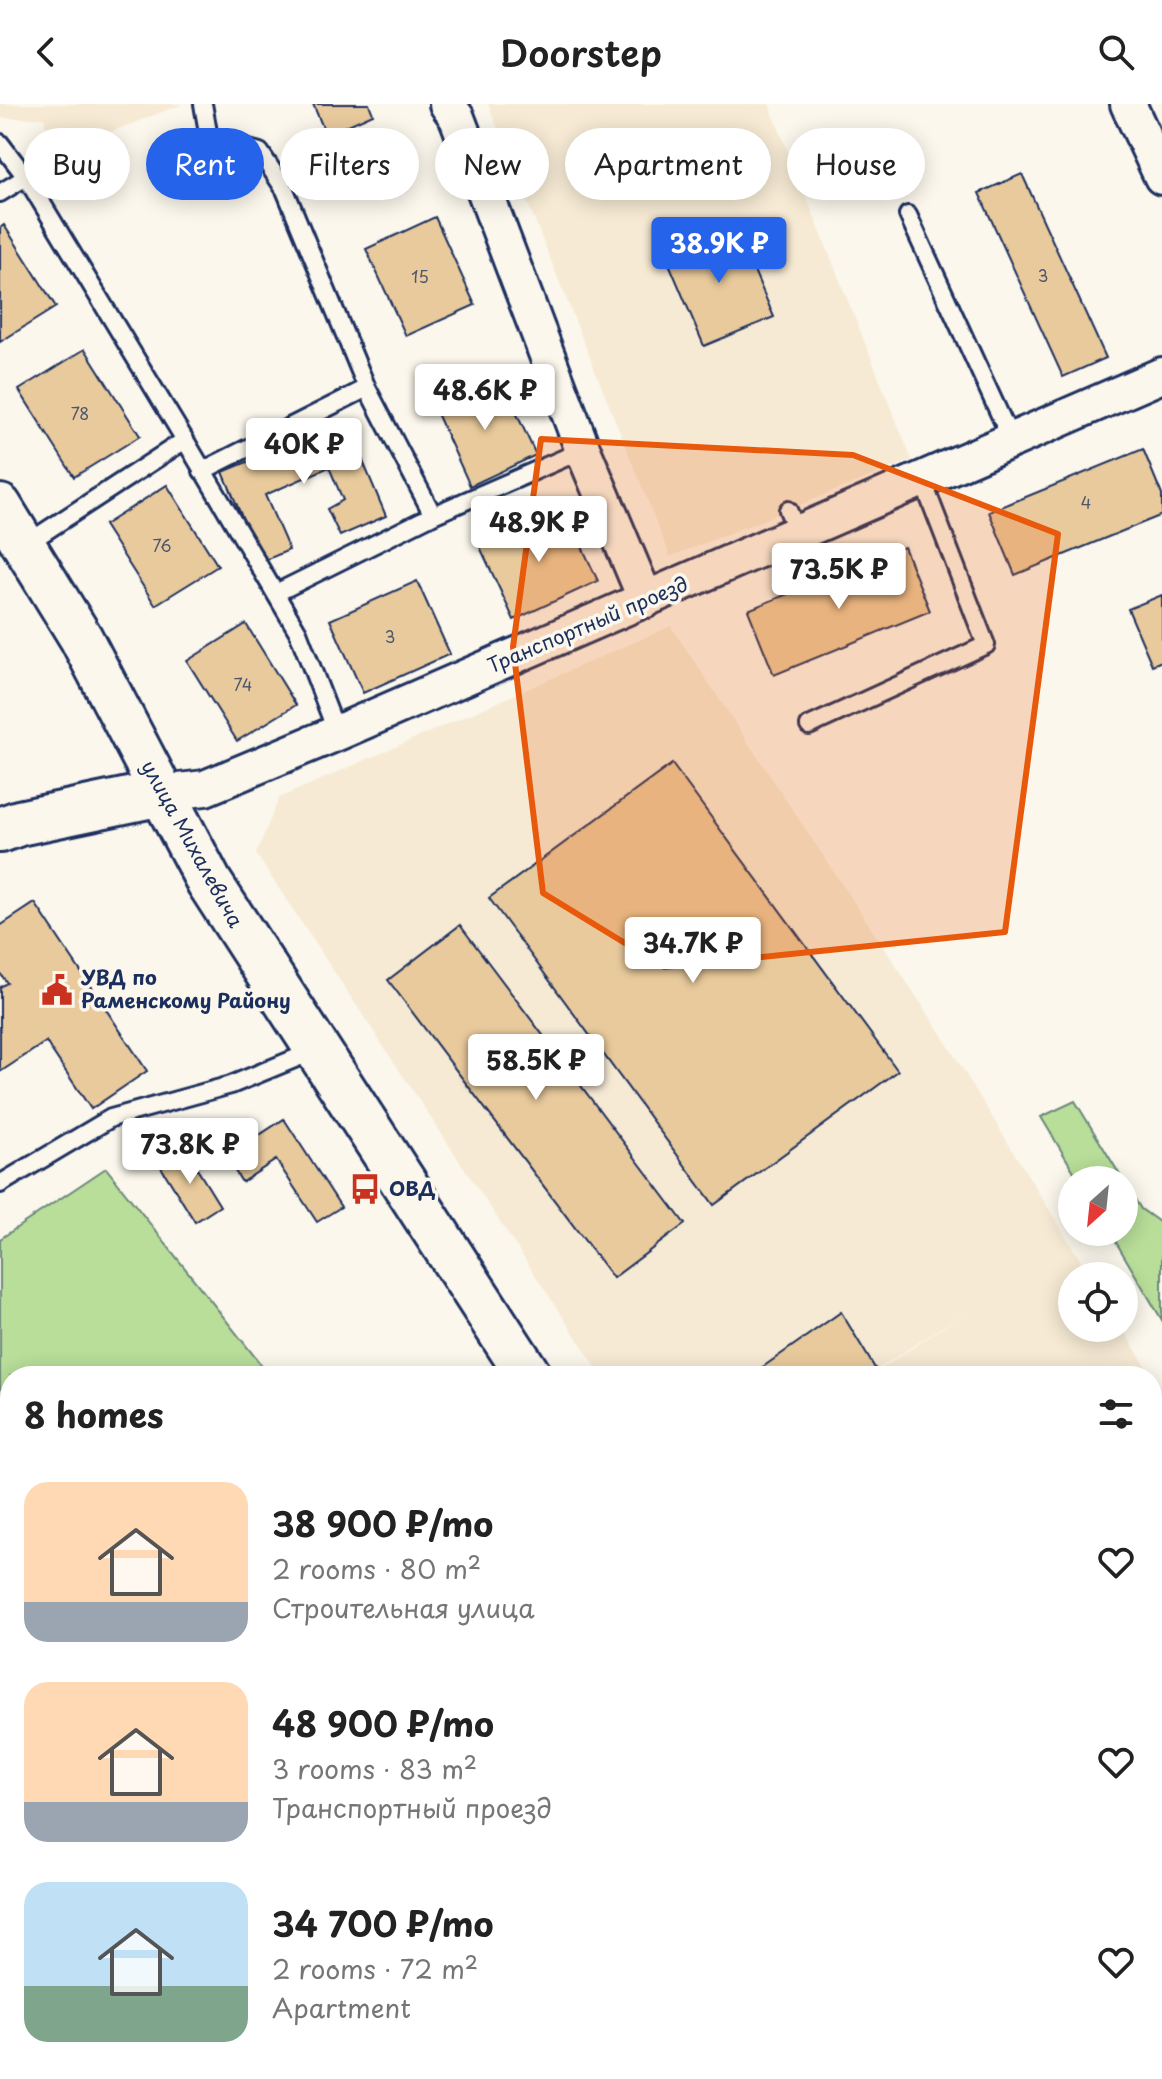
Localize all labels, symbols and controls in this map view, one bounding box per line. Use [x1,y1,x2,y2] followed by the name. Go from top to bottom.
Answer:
[500,25,662,79] text: Doorstep
[24,30,68,74] icon: back
[1094,30,1138,74] icon: search
[24,128,130,200] chip: Buy
[146,128,264,200] chip: Rent
[280,128,419,200] chip: Filters
[435,128,549,200] chip: New
[565,128,771,200] chip: Apartment
[787,128,925,200] chip: House
[645,217,793,285] pin: 38.9K ₽
[669,223,769,262] text: 38.9K ₽
[1038,263,1048,287] house number: 3
[411,264,429,288] house number: 15
[411,364,559,432] pin: 48.6K ₽
[433,370,537,409] text: 48.6K ₽
[71,401,89,425] house number: 78
[248,418,360,486] pin: 40K ₽
[264,424,344,463] text: 40K ₽
[1081,490,1091,514] house number: 4
[465,496,613,564] pin: 48.9K ₽
[489,502,589,541] text: 48.9K ₽
[152,533,172,557] house number: 76
[765,543,913,611] pin: 73.5K ₽
[790,549,888,588] text: 73.5K ₽
[483,568,693,680] street label: Транспортный проезд
[385,624,395,648] house number: 3
[234,672,252,696] house number: 74
[134,754,252,933] street label: улица Михалевича
[619,917,767,985] pin: 34.7K ₽
[643,923,743,962] text: 34.7K ₽
[80,962,290,1015] place label: УВД по Раменскому Району
[40,973,74,1007] public building icon: УВД по Раменскому Району
[462,1034,610,1102] pin: 58.5K ₽
[486,1040,586,1079] text: 58.5K ₽
[116,1118,264,1186] pin: 73.8K ₽
[140,1124,240,1163] text: 73.8K ₽
[1058,1166,1138,1246] north arrow
[1058,1166,1138,1342] map controls
[348,1172,382,1206] bus stop icon: ОВД
[389,1173,436,1203] place label: ОВД
[1058,1262,1138,1342] button: locate
[24,1388,164,1440] text: 8 homes
[1094,1392,1138,1436] icon: filters
[272,1497,493,1549] text: 38 900 ₽/mo
[88,1514,184,1610] icon: home
[1094,1540,1138,1584] icon: heart
[272,1549,481,1588] text: 2 rooms · 80 m²
[272,1588,535,1627] text: Строительная улица
[272,1697,494,1749] text: 48 900 ₽/mo
[88,1714,184,1810] icon: home
[1094,1740,1138,1784] icon: heart
[272,1749,477,1788] text: 3 rooms · 83 m²
[272,1788,552,1827] text: Транспортный проезд
[272,1897,494,1949] text: 34 700 ₽/mo
[88,1914,184,2010] icon: home
[1094,1940,1138,1984] icon: heart
[272,1949,478,1988] text: 2 rooms · 72 m²
[272,1988,411,2027] text: Apartment

